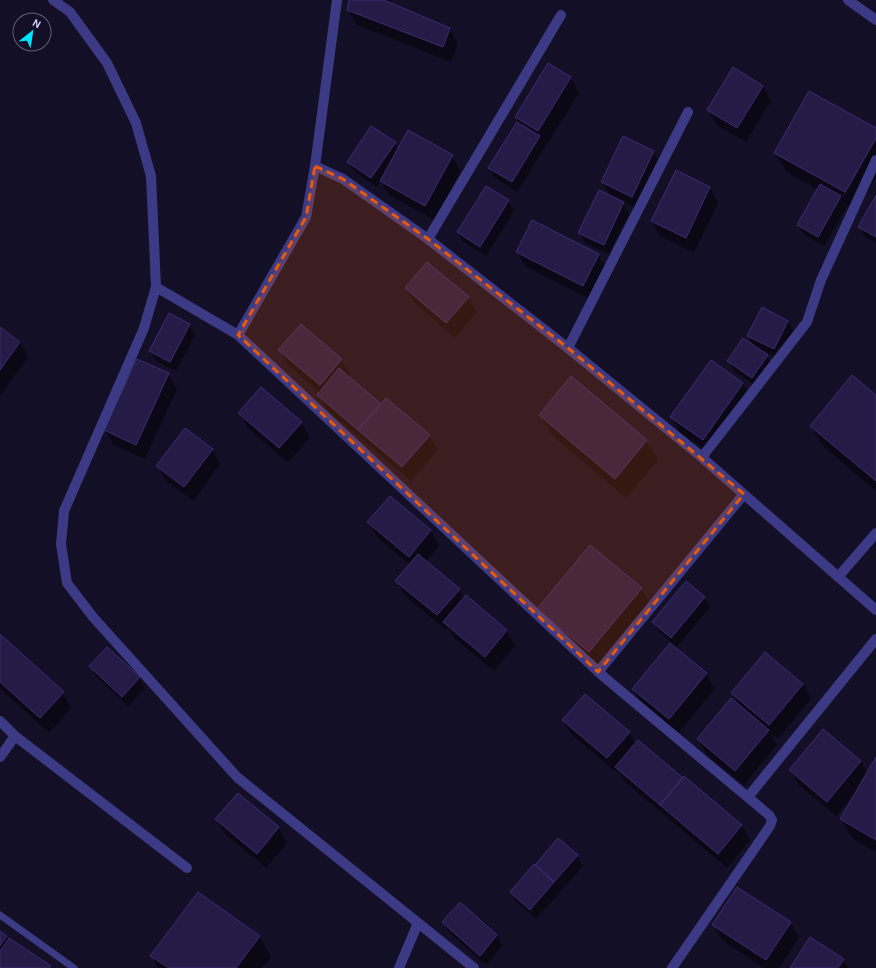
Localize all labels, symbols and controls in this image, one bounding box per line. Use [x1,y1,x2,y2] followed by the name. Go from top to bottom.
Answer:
[12,12,52,52] north arrow
[30,16,43,31] text: N

